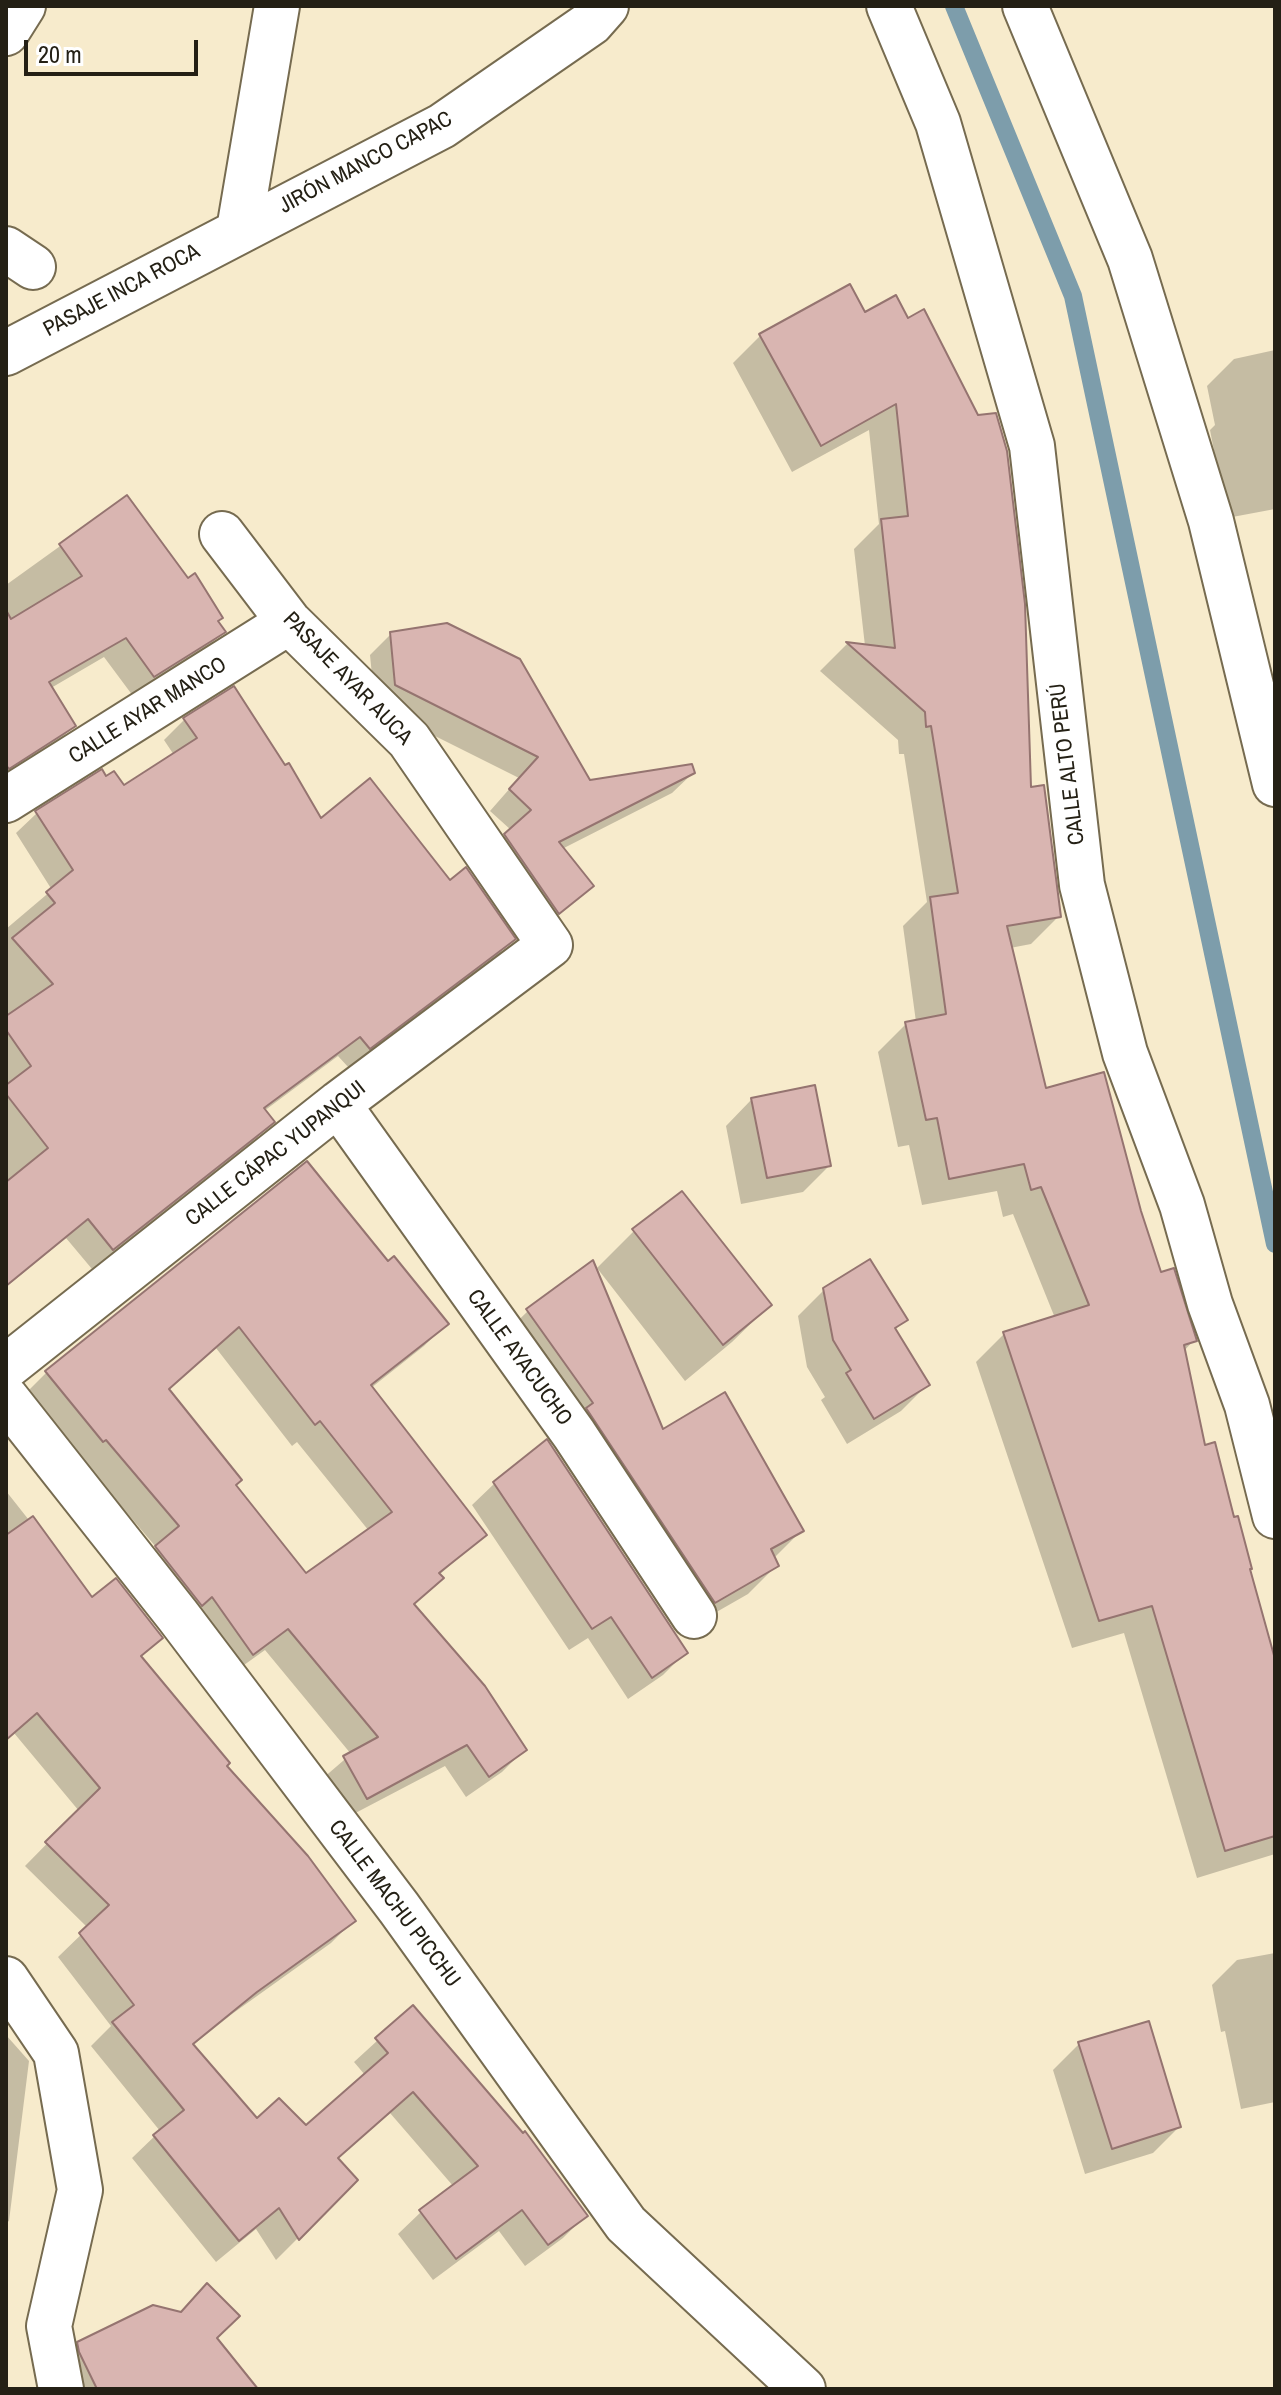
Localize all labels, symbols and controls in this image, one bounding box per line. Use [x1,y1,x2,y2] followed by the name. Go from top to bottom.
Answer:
[28,24,202,74] scale bar
[38,38,82,70] text: 20 m
[275,106,457,220] street label: JIRÓN MANCO CAPAC
[39,239,205,343] street label: PASAJE INCA ROCA
[277,607,417,751] street label: PASAJE AYAR AUCA
[64,652,232,770] street label: CALLE AYAR MANCO
[1045,682,1091,846] street label: CALLE ALTO PERÚ
[181,1076,371,1232] street label: CALLE CÁPAC YUPANQUI
[461,1285,577,1431] street label: CALLE AYACUCHO
[323,1815,465,1993] street label: CALLE MACHU PICCHU

